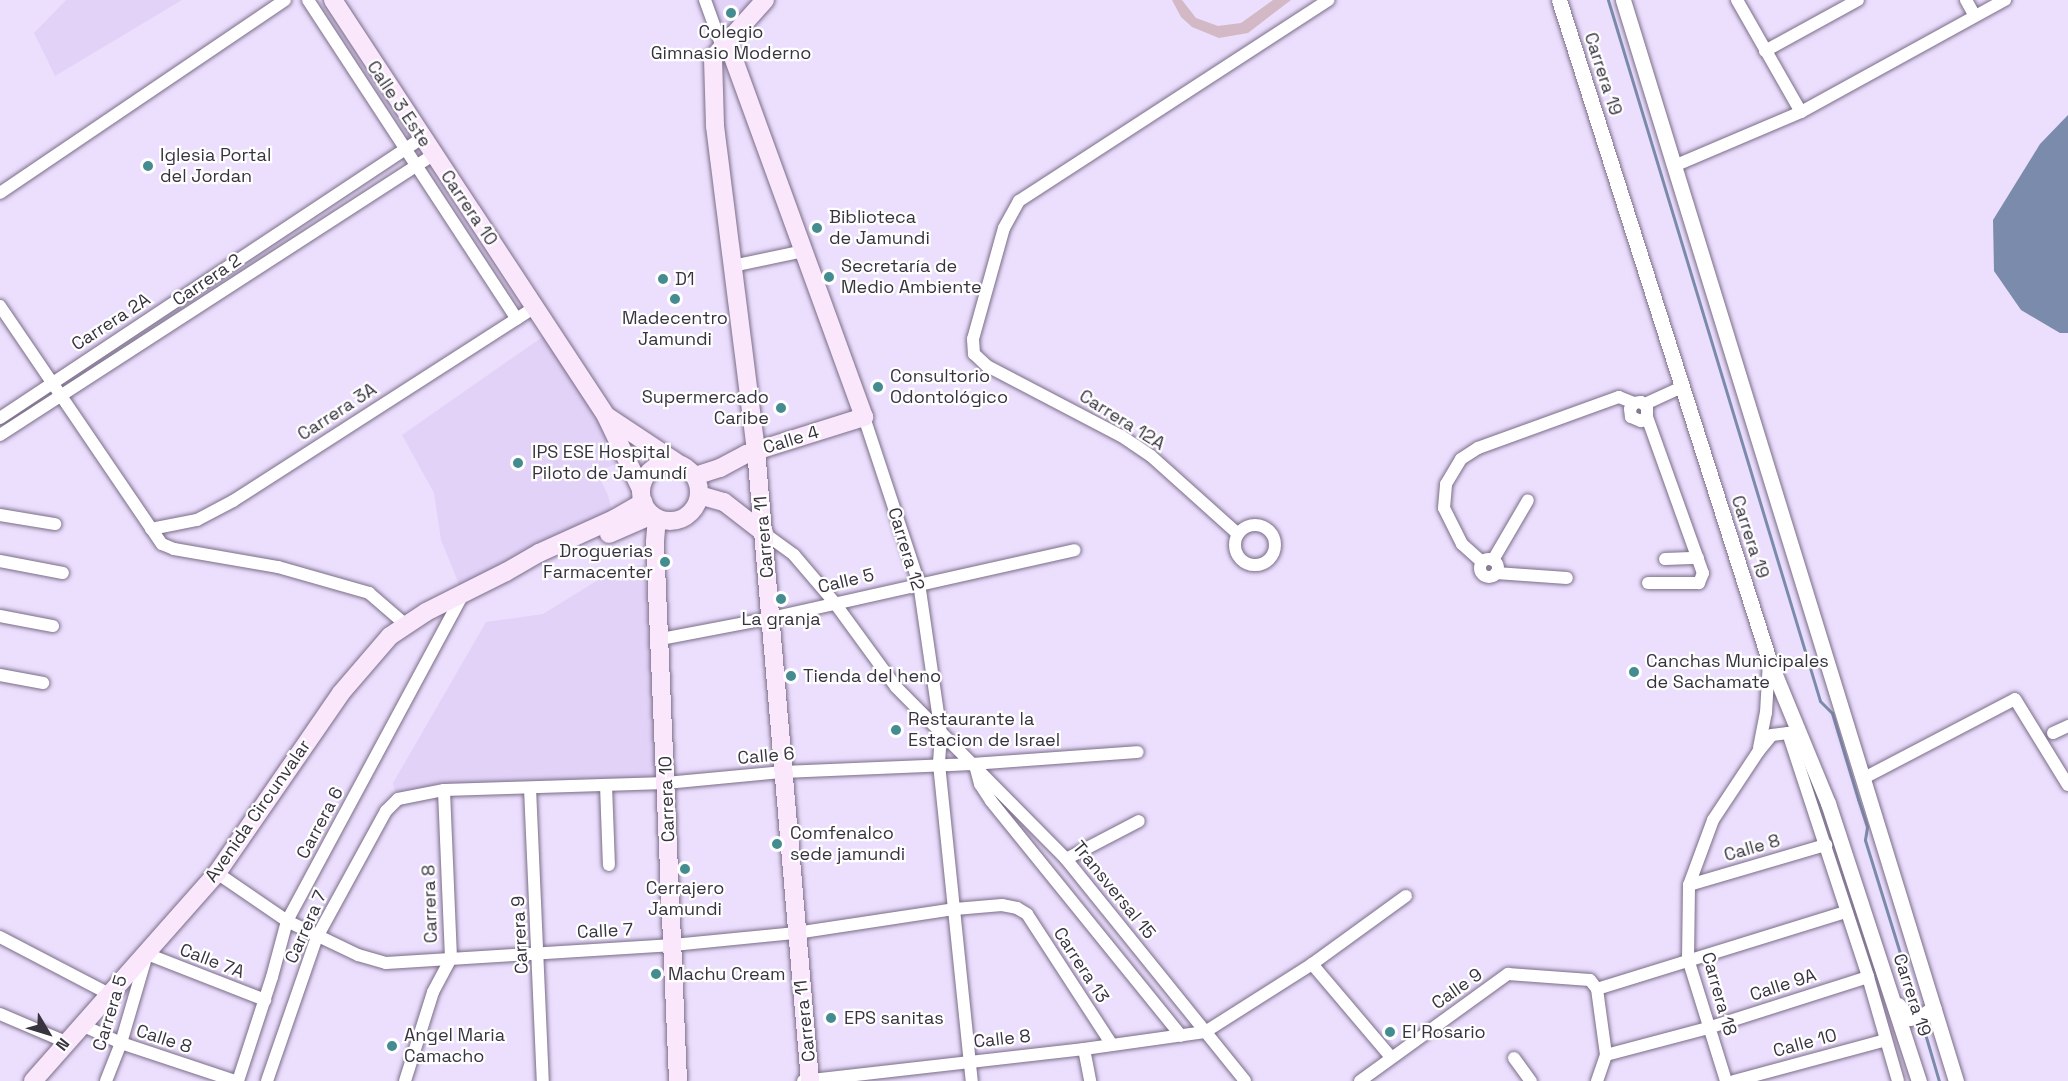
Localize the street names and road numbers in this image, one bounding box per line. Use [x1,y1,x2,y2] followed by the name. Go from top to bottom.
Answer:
[1579,30,1627,118] street label: Carrera 19
[362,57,436,151] street label: Calle 3 Este
[436,166,502,250] street label: Carrera 10
[169,249,245,311] street label: Carrera 2
[68,289,154,355] street label: Carrera 2A
[294,379,380,445] street label: Carrera 3A
[1075,385,1169,455] street label: Carrera 12A
[760,421,822,459] street label: Calle 4
[1726,493,1774,581] street label: Carrera 19
[750,495,778,579] street label: Carrera 11
[883,505,929,593] street label: Carrera 12
[816,564,876,598] street label: Calle 5
[201,735,315,887] street label: Avenida Circunvalar
[737,743,795,769] street label: Calle 6
[655,755,679,843] street label: Carrera 10
[292,783,348,863] street label: Carrera 6
[1722,830,1782,866] street label: Calle 8
[1068,837,1160,943] street label: Transversal 15
[418,864,442,944] street label: Carrera 8
[280,887,332,967] street label: Carrera 7
[507,895,533,975] street label: Carrera 9
[576,919,634,943] street label: Calle 7
[1049,923,1113,1007] street label: Carrera 13
[177,939,247,983] street label: Calle 7A
[1697,950,1741,1038] street label: Carrera 18
[1888,951,1936,1039] street label: Carrera 19
[1427,964,1487,1014] street label: Calle 9
[1747,964,1819,1006] street label: Calle 9A
[88,973,132,1053] street label: Carrera 5
[790,979,820,1063] street label: Carrera 11
[133,1020,195,1058] street label: Calle 8
[1771,1024,1839,1062] street label: Calle 10
[972,1025,1032,1053] street label: Calle 8

